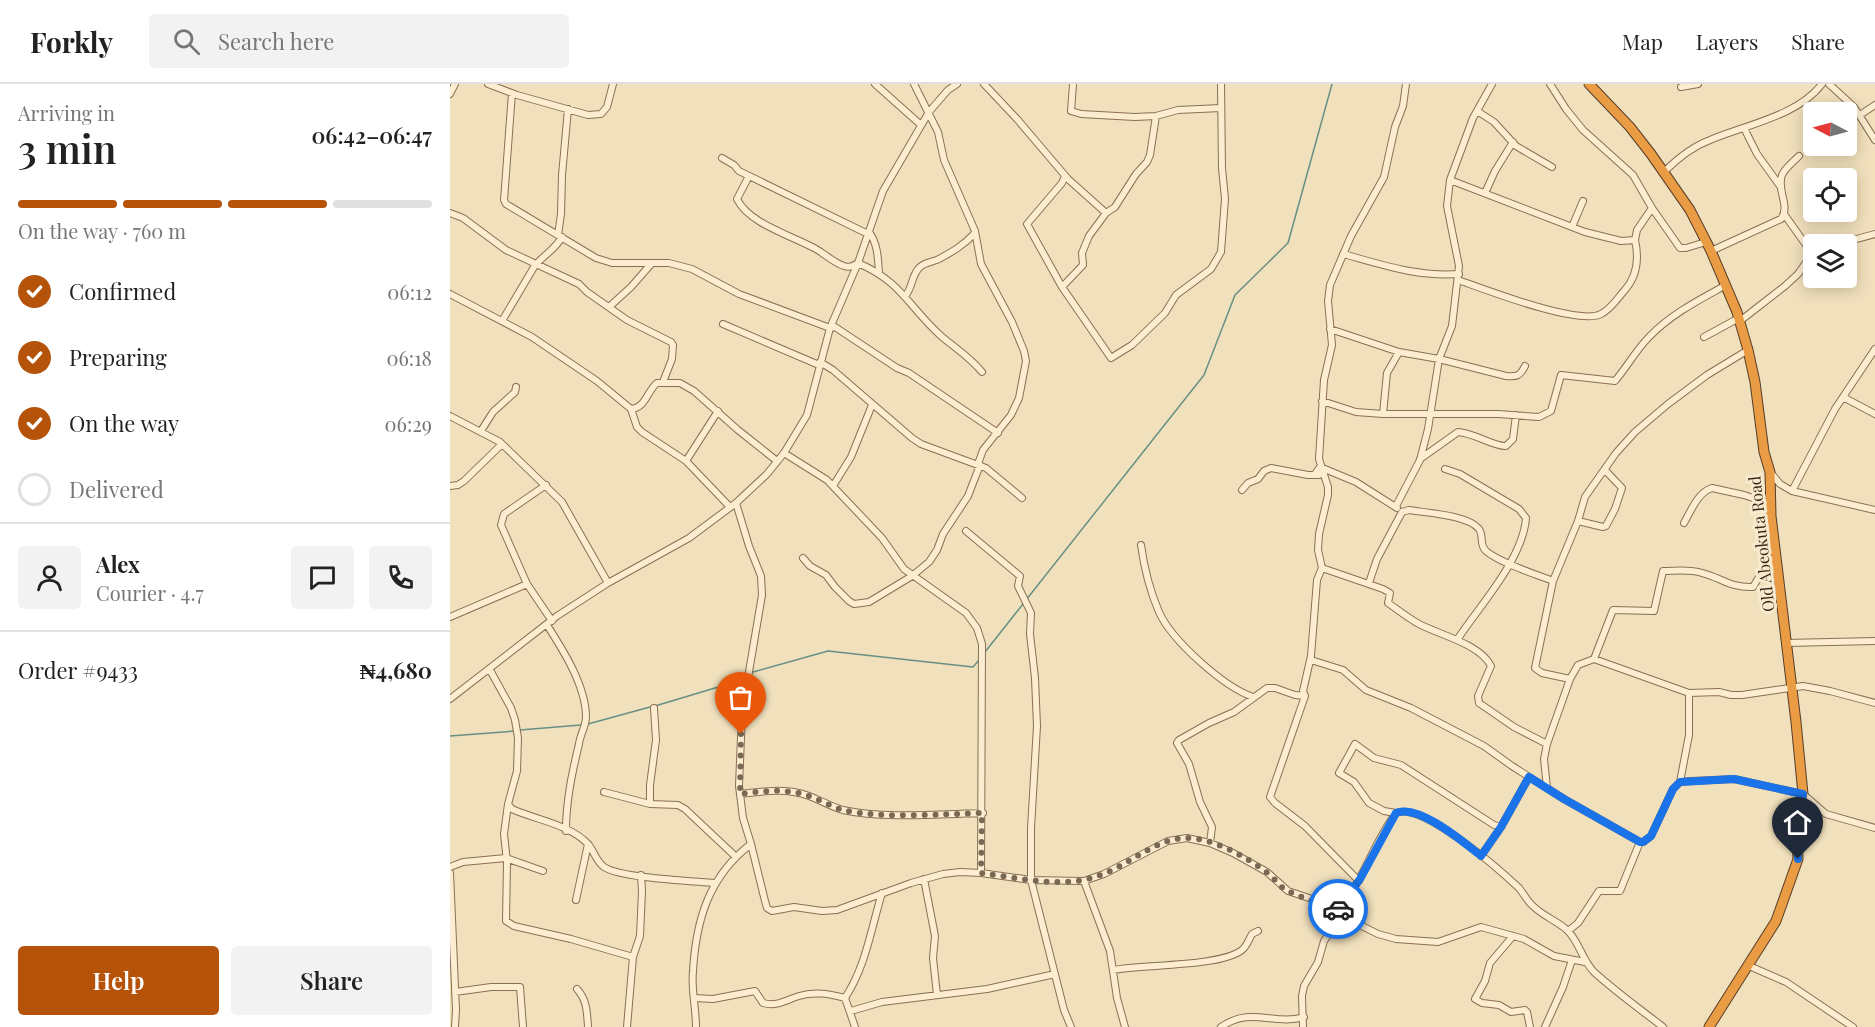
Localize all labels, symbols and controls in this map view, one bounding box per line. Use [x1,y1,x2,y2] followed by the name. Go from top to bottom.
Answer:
[149,14,569,68] search box
[30,23,113,60] text: Forkly
[170,25,203,58] icon: search
[218,26,334,56] text: Search here
[1622,27,1663,55] text: Map
[1696,27,1758,55] text: Layers
[1791,27,1845,55] text: Share
[18,99,115,126] text: Arriving in
[1803,102,1857,156] north arrow
[1803,102,1857,288] map controls
[311,120,432,150] text: 06:42–06:47
[18,122,116,174] text: 3 min
[1803,168,1857,222] button: locate
[18,217,186,244] text: On the way · 760 m
[1803,234,1857,288] button: layers
[18,275,51,308] icon: check
[69,276,176,306] text: Confirmed
[387,278,432,305] text: 06:12
[18,341,51,374] icon: check
[69,342,167,372] text: Preparing
[387,344,432,371] text: 06:18
[18,407,51,440] icon: check
[69,408,179,438] text: On the way
[385,410,432,437] text: 06:29
[69,474,164,504] text: Delivered
[1743,475,1779,613] street label: Old Abeokuta Road
[18,546,81,609] button: person
[291,546,354,609] button: chat
[369,546,432,609] button: phone
[96,549,140,579] text: Alex
[96,579,204,606] text: Courier · 4.7
[18,655,138,685] text: Order #9433
[360,655,432,685] text: ₦4,680
[715,672,766,734] pin
[724,681,757,714] icon: bag
[1772,797,1823,859] pin
[1781,806,1814,839] icon: home
[1308,879,1368,939] courier
[1322,893,1355,926] icon: car
[18,946,219,1015] button: Help
[231,946,432,1015] button: Share

